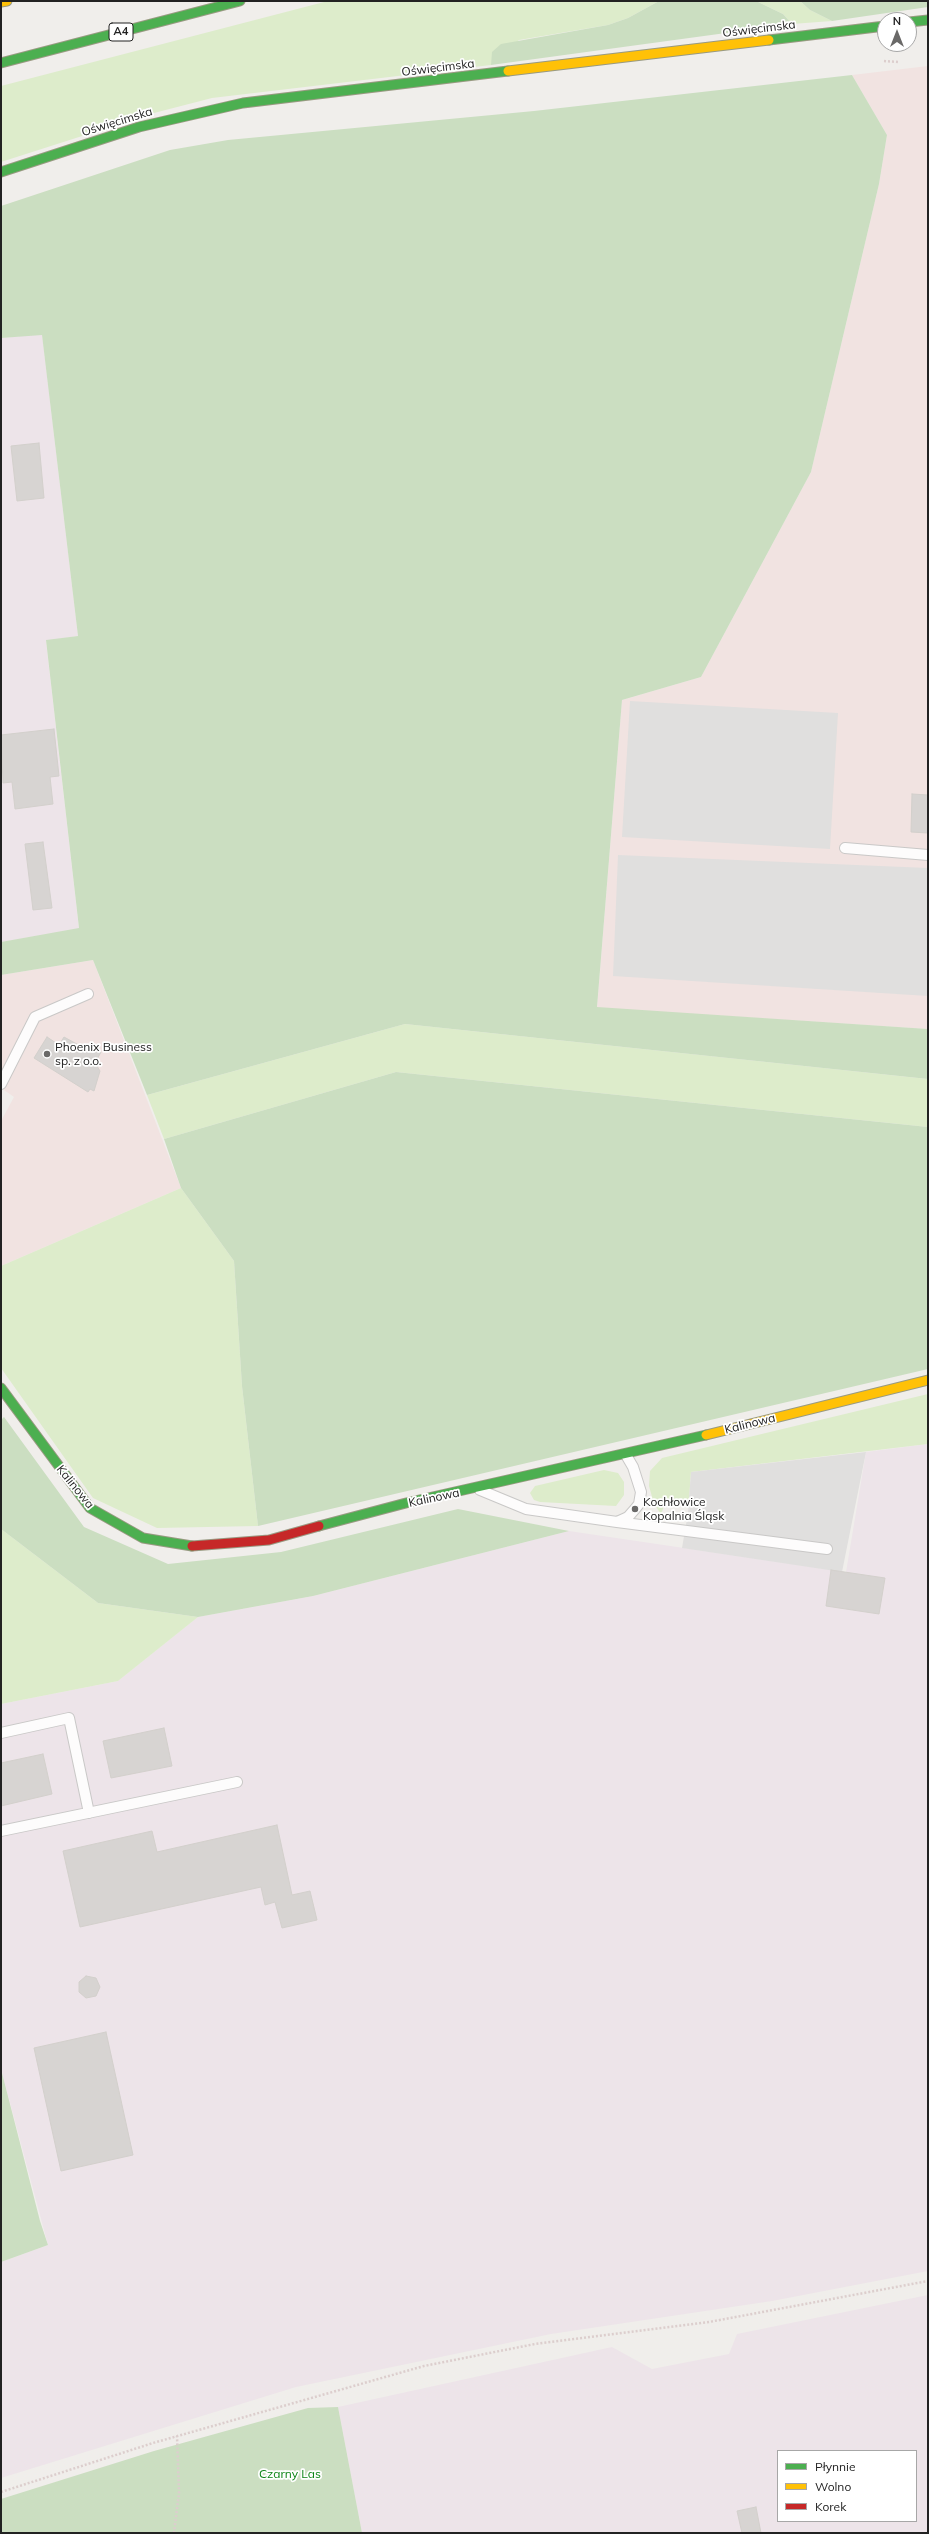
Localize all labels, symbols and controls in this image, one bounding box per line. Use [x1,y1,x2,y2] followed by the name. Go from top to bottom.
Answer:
[877,12,917,52] north arrow
[893,14,901,28] text: N
[722,17,796,41] street label: Oświęcimska
[109,23,133,41] road number: A4
[401,56,475,80] street label: Oświęcimska
[80,104,154,140] street label: Oświęcimska
[55,1040,152,1068] place label: Phoenix Business sp. z o.o.
[42,1049,52,1059] marker: Phoenix Business sp. z o.o.
[723,1411,777,1437] street label: Kalinowa
[53,1462,97,1512] street label: Kalinowa
[407,1486,461,1510] street label: Kalinowa
[643,1495,724,1523] place label: Kochłowice Kopalnia Śląsk
[630,1504,640,1514] marker: Kochłowice Kopalnia Śląsk
[777,2450,917,2522] legend
[815,2459,856,2474] text: Płynnie
[259,2467,321,2481] park label: Czarny Las
[815,2479,851,2494] text: Wolno
[815,2499,846,2514] text: Korek

